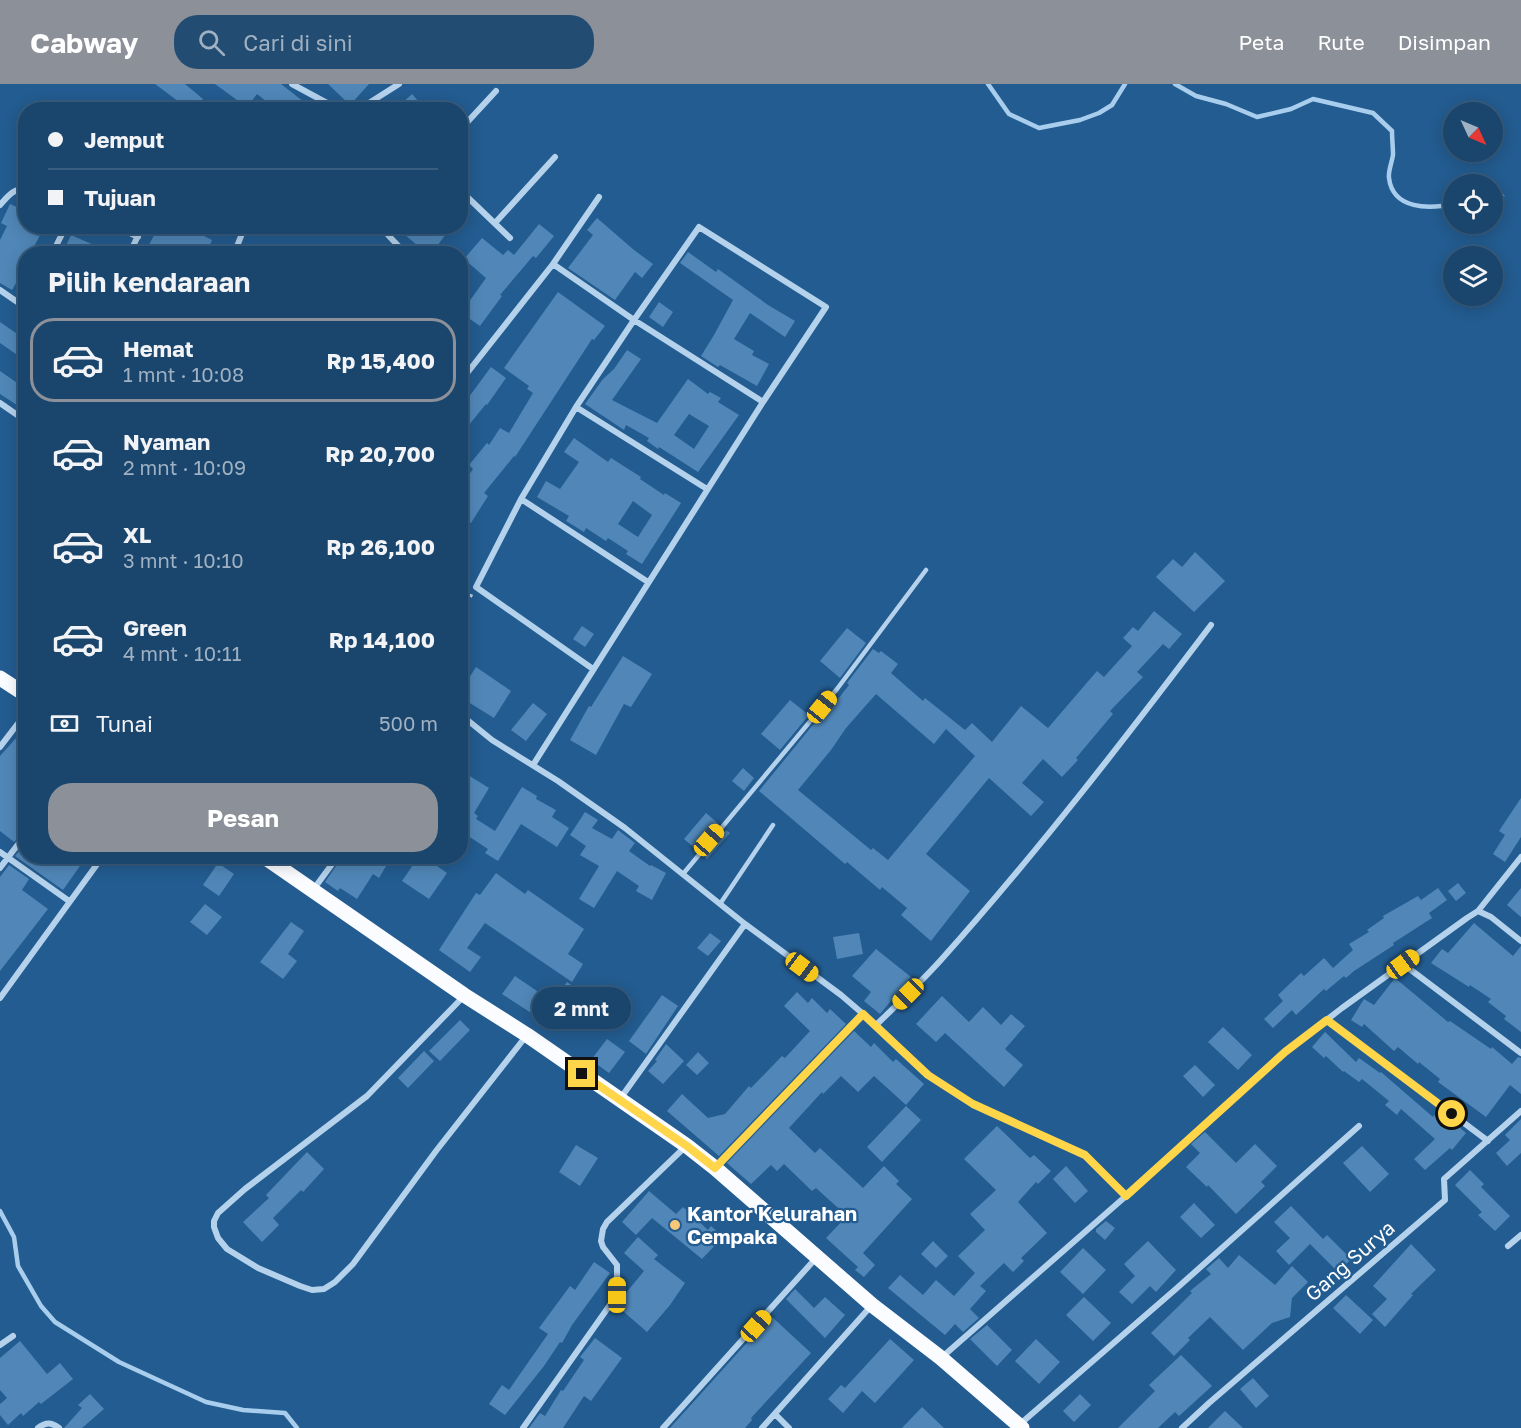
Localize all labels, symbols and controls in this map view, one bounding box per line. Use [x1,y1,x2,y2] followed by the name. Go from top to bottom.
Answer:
[174,15,594,69] search box
[30,26,138,59] text: Cabway
[195,26,228,59] icon: search
[243,29,353,56] text: Cari di sini
[1238,29,1284,55] text: Peta
[1317,29,1365,55] text: Rute
[1398,29,1491,55] text: Disimpan
[1443,102,1503,162] north arrow
[1443,102,1503,306] map controls
[84,126,164,153] text: Jemput
[1443,174,1503,234] button: locate
[84,184,156,211] text: Tujuan
[1443,246,1503,306] button: layers
[48,266,250,298] text: Pilih kendaraan
[51,333,105,387] icon: car
[123,335,194,362] text: Hemat
[327,347,435,374] text: Rp 15,400
[123,362,244,386] text: 1 mnt · 10:08
[51,426,105,480] icon: car
[123,428,210,455] text: Nyaman
[325,440,435,467] text: Rp 20,700
[123,455,246,479] text: 2 mnt · 10:09
[51,519,105,573] icon: car
[123,521,151,548] text: XL
[326,533,435,560] text: Rp 26,100
[123,548,244,572] text: 3 mnt · 10:10
[51,612,105,666] icon: car
[123,614,187,641] text: Green
[329,626,435,653] text: Rp 14,100
[123,641,242,665] text: 4 mnt · 10:11
[804,687,840,727] car
[48,707,81,740] icon: cash
[96,710,153,737] text: Tunai
[379,711,438,735] text: 500 m
[48,783,438,852] button: Pesan
[690,821,728,859] car
[1383,946,1423,982] car
[782,949,822,985] car
[889,975,927,1013] car
[532,987,632,1029] callout: 2 mnt
[554,996,609,1020] text: 2 mnt
[568,1060,595,1087] route end
[1438,1100,1465,1127] route start
[687,1201,857,1248] place label: Kantor Kelurahan Cempaka
[1300,1215,1399,1305] street label: Gang Surya
[668,1218,682,1232] marker: Kantor Kelurahan Cempaka
[608,1277,626,1313] car
[737,1307,775,1345] car

